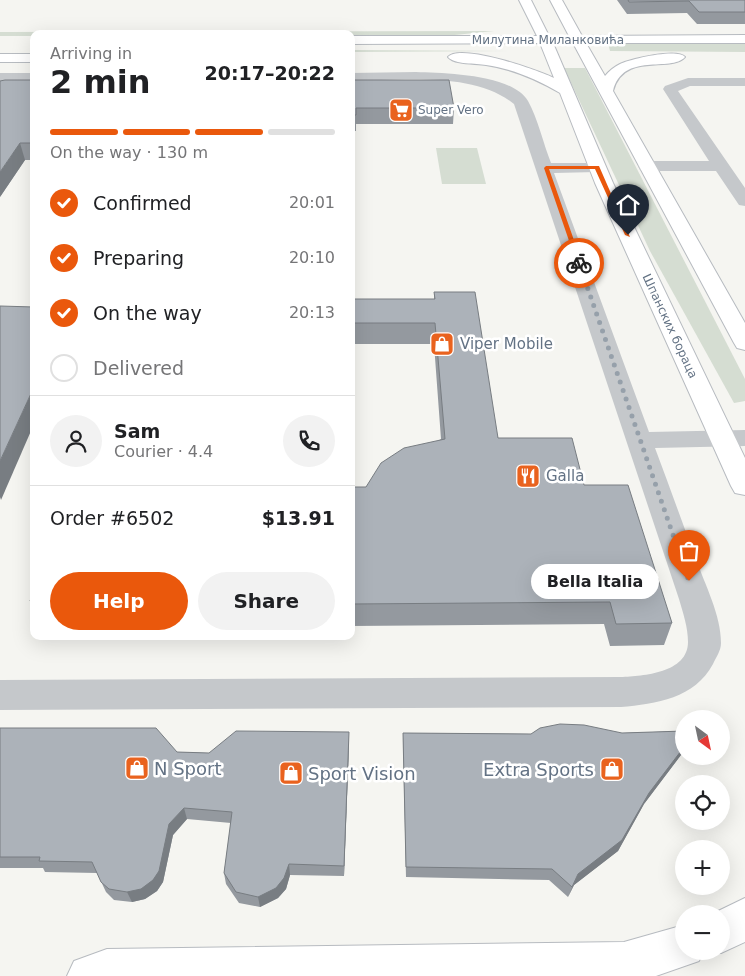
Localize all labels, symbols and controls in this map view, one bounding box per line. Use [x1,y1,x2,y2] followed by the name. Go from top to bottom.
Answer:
[472,33,624,47] street label: Милутина Миланковића
[50,44,132,63] text: Arriving in
[205,62,335,84] text: 20:17–20:22
[50,63,151,101] text: 2 min
[388,97,414,123] supermarket icon: Super Vero
[418,103,484,117] place label: Super Vero
[50,143,208,162] text: On the way · 130 m
[607,184,649,235] pin
[50,189,78,217] icon: check
[614,191,642,219] icon: home
[93,192,192,214] text: Confirmed
[289,193,335,212] text: 20:01
[554,238,604,288] courier
[50,244,78,272] icon: check
[93,247,184,269] text: Preparing
[289,248,335,267] text: 20:10
[565,249,593,277] icon: bike
[640,272,700,380] street label: Шпанских бораца
[50,299,78,327] icon: check
[93,302,202,324] text: On the way
[289,303,335,322] text: 20:13
[429,331,455,357] shop icon: Viper Mobile
[460,335,553,353] place label: Viper Mobile
[93,357,184,379] text: Delivered
[50,415,102,467] button: person
[283,415,335,467] button: phone
[114,420,160,442] text: Sam
[114,442,213,461] text: Courier · 4.4
[515,463,541,489] restaurant icon: Galla
[546,467,584,485] place label: Galla
[50,507,174,529] text: Order #6502
[262,507,335,529] text: $13.91
[668,530,710,581] pin
[675,537,703,565] icon: bag
[532,564,659,598] callout: Bella Italia
[50,572,188,630] button: Help
[198,572,335,630] button: Share
[547,572,643,591] text: Bella Italia
[675,710,730,765] north arrow
[675,710,730,960] map controls
[124,755,150,781] shop icon: N Sport
[599,756,625,782] shop icon: Extra Sports
[154,758,222,779] place label: N Sport
[483,759,594,780] place label: Extra Sports
[278,760,304,786] shop icon: Sport Vision
[308,763,416,784] place label: Sport Vision
[675,775,730,830] button: locate
[675,840,730,895] button: +
[675,905,730,960] button: −

